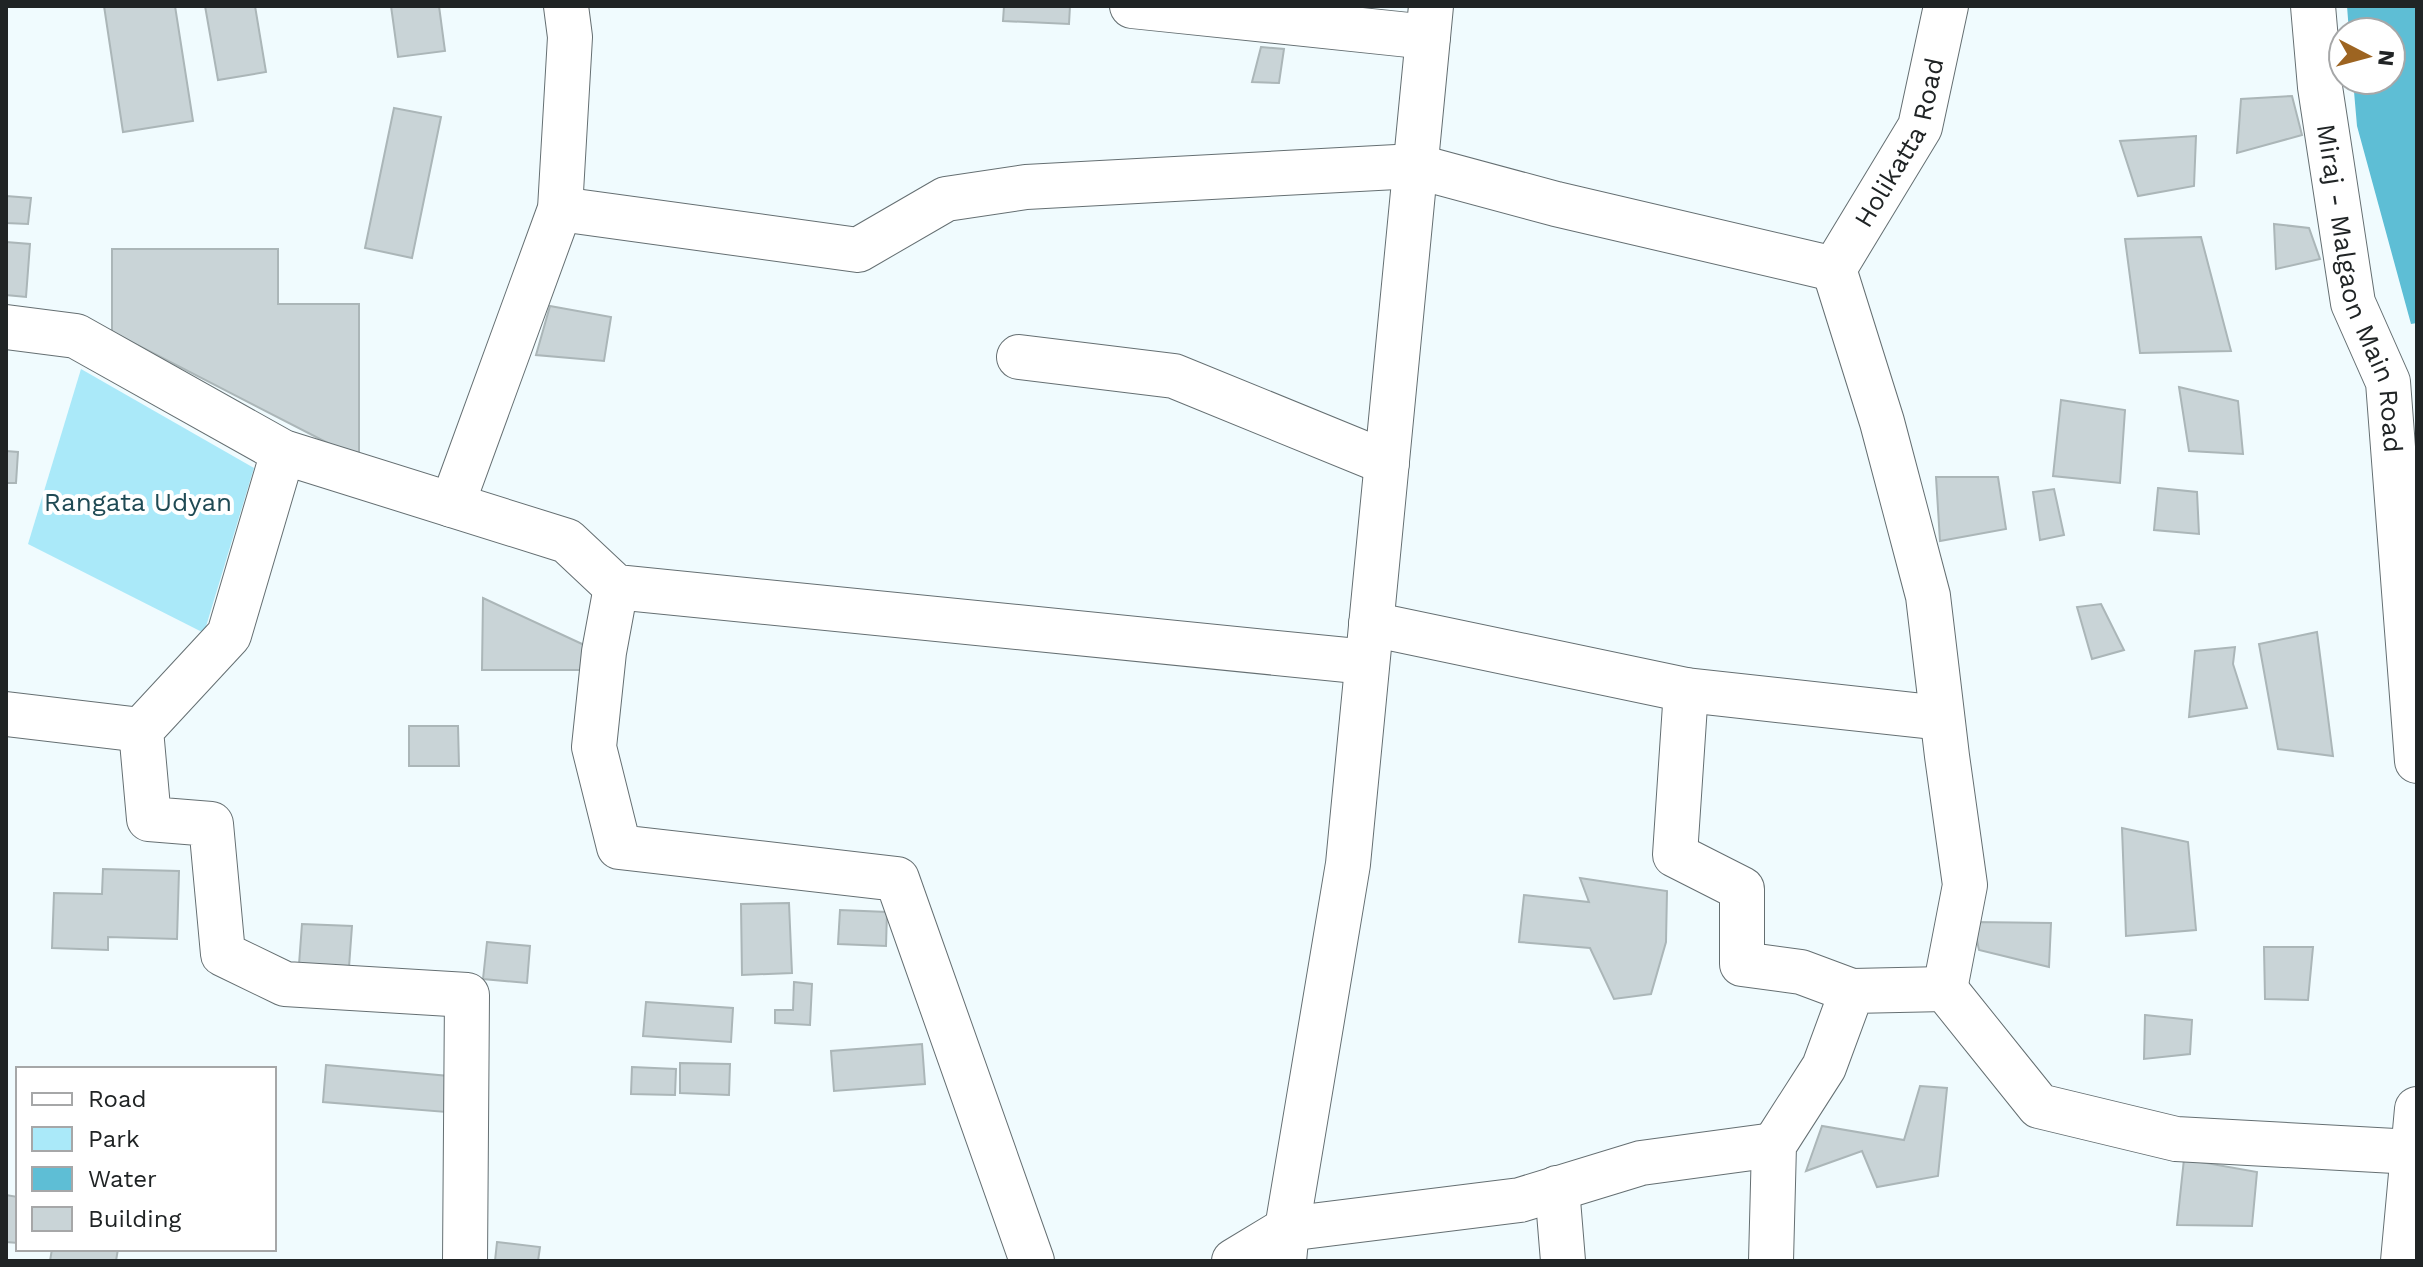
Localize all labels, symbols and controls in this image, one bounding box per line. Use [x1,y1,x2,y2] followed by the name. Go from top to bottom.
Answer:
[2327,16,2407,96] north arrow
[2373,49,2400,67] text: N
[1848,55,1949,233] street label: Holikatta Road
[2311,122,2408,454] street label: Miraj - Malgaon Main Road
[44,487,232,517] park label: Rangata Udyan
[16,1067,276,1251] legend
[88,1085,147,1113] text: Road
[88,1125,140,1153] text: Park
[88,1165,157,1193] text: Water
[88,1205,181,1233] text: Building

